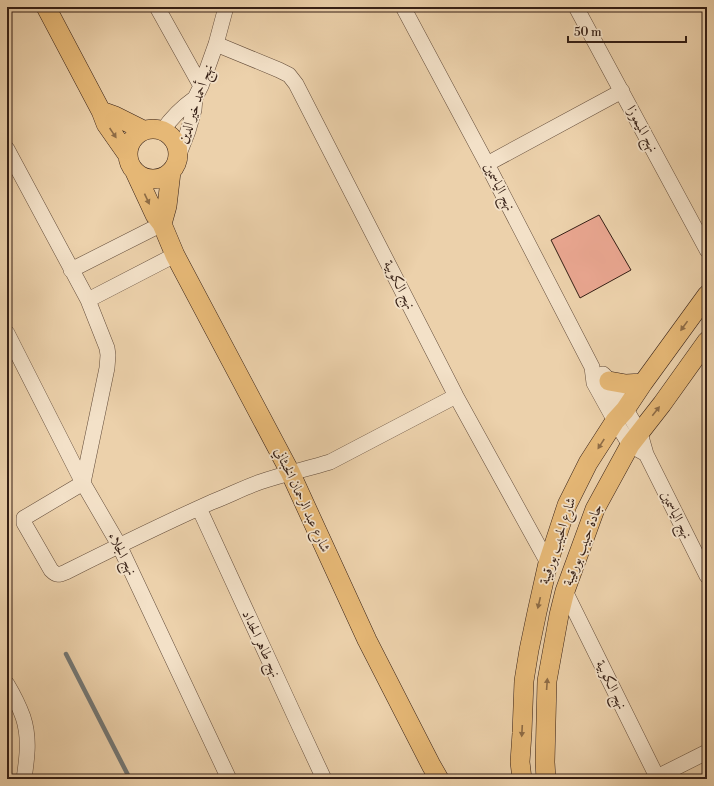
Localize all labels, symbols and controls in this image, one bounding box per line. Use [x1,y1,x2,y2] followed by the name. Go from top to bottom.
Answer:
[568,18,686,44] scale bar
[574,25,602,40] text: 50 m
[172,61,221,147] street label: نهج أحمد خير الدين
[620,102,662,157] street label: نهج الميموزا
[109,128,117,138] one-way arrow
[477,160,519,216] street label: نهج الياسمين
[144,193,150,204] one-way arrow
[376,257,419,314] street label: نهج الكوبية
[680,321,688,332] one-way arrow
[652,406,661,417] one-way arrow
[597,438,604,450] one-way arrow
[268,445,334,556] street label: شارع عبد الرحمان الخبثاني
[654,488,696,544] street label: نهج الياسمين
[535,495,582,587] street label: شارع الحبيب بورقيبة
[559,501,607,589] street label: جادة حبيب بورقيبة
[101,529,140,580] street label: نهج الجلاء
[535,597,541,609] one-way arrow
[235,607,284,682] street label: نهج طاهر الحداد
[589,657,631,714] street label: نهج الكوبية
[544,678,551,690] one-way arrow
[518,725,525,737] one-way arrow

